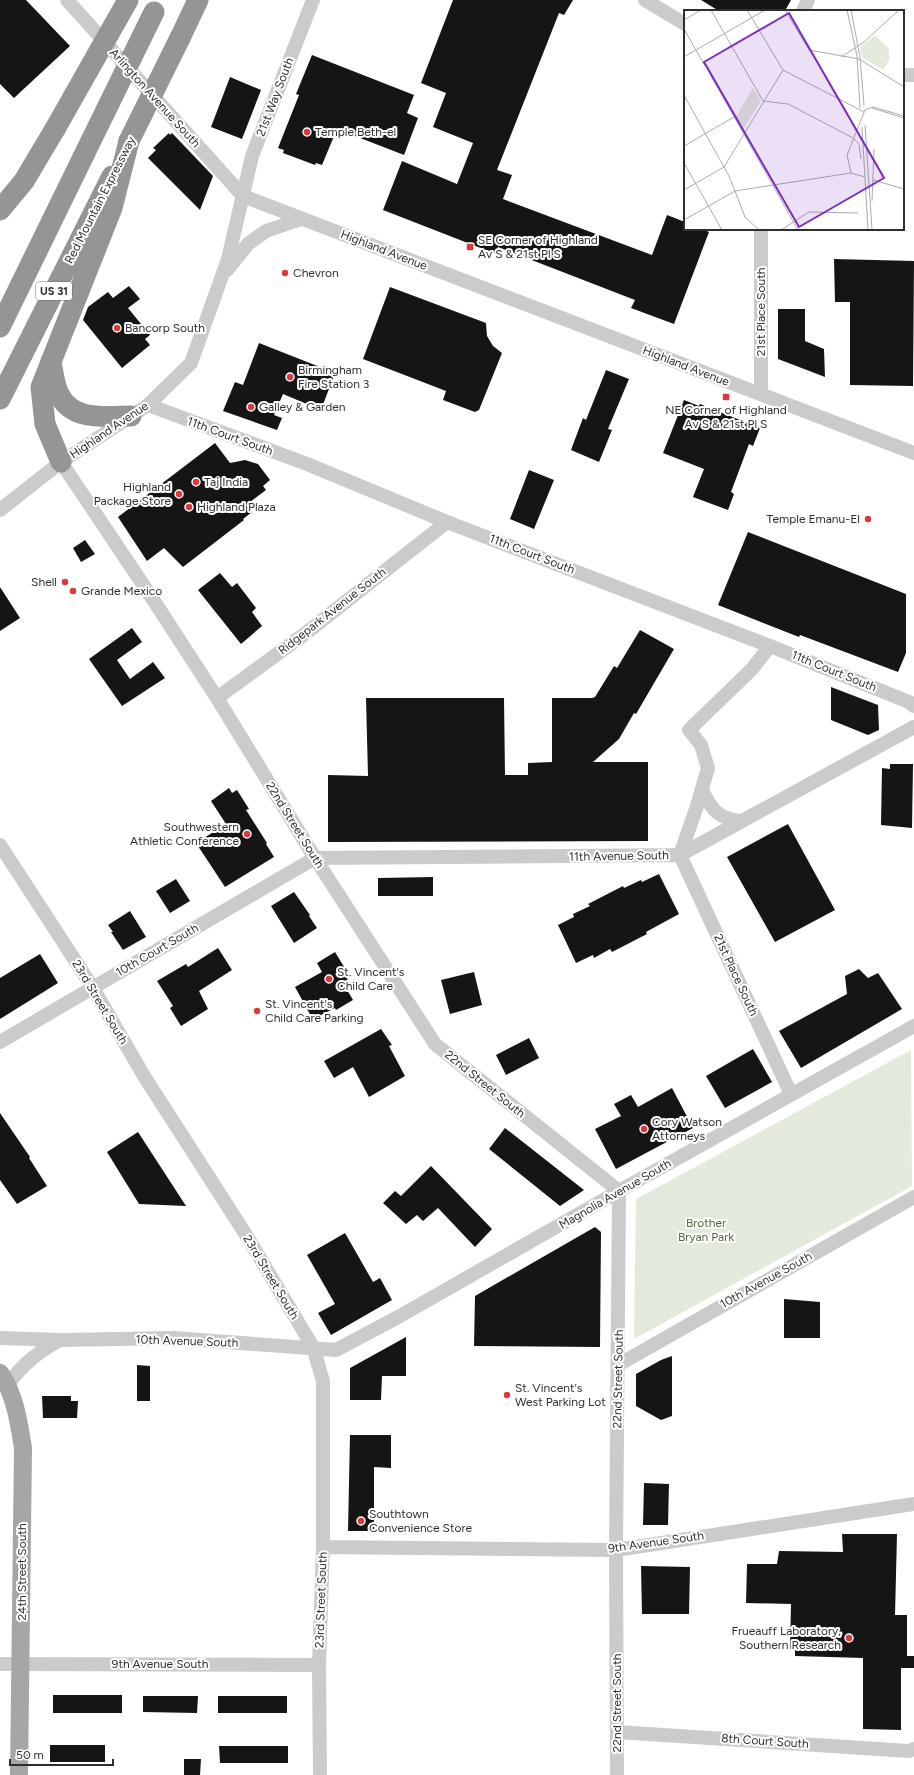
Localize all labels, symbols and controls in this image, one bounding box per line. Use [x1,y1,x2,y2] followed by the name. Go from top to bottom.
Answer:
[684,10,904,230] inset map
[107,46,203,151] street label: Arlington Avenue South
[254,55,297,138] street label: 21st Way South
[315,125,396,139] place label: Temple Beth-el
[302,127,312,137] marker: Temple Beth-el
[62,133,139,266] street label: Red Mountain Expressway
[339,227,430,273] street label: Highland Avenue
[478,233,598,261] place label: SE Corner of Highland Av S & 21st Pl S
[465,242,475,252] marker: SE Corner of Highland Av S & 21st Pl S
[293,266,339,280] place label: Chevron
[754,267,768,356] street label: 21st Place South
[280,268,290,278] marker: Chevron
[36,282,72,300] road number: US 31
[125,321,205,335] place label: Bancorp South
[112,323,122,333] marker: Bancorp South
[641,343,732,389] street label: Highland Avenue
[298,363,369,391] place label: Birmingham Fire Station 3
[285,372,295,382] marker: Birmingham Fire Station 3
[721,392,731,402] marker: NE Corner of Highland Av S & 21st Pl S
[67,398,151,461] street label: Highland Avenue
[259,400,346,414] place label: Galley & Garden
[246,402,256,412] marker: Galley & Garden
[665,403,787,431] place label: NE Corner of Highland Av S & 21st Pl S
[185,414,275,458] street label: 11th Court South
[204,475,248,489] place label: Taj India
[191,477,201,487] marker: Taj India
[94,480,171,508] place label: Highland Package Store
[174,489,184,499] marker: Highland Package Store
[197,500,276,514] place label: Highland Plaza
[184,502,194,512] marker: Highland Plaza
[767,512,860,526] place label: Temple Emanu-El
[863,514,873,524] marker: Temple Emanu-El
[487,531,577,577] street label: 11th Court South
[275,564,389,657] street label: Ridgepark Avenue South
[31,575,57,589] place label: Shell
[60,577,70,587] marker: Shell
[81,584,162,598] place label: Grande Mexico
[68,586,78,596] marker: Grande Mexico
[790,648,879,695] street label: 11th Court South
[263,779,327,871] street label: 22nd Street South
[130,820,239,848] place label: Southwestern Athletic Conference
[242,829,252,839] marker: Southwestern Athletic Conference
[569,848,669,864] street label: 11th Avenue South
[113,921,201,979] street label: 10th Court South
[711,932,761,1018] street label: 21st Place South
[69,957,131,1047] street label: 23rd Street South
[337,965,405,993] place label: St. Vincent's Child Care
[324,974,334,984] marker: St. Vincent's Child Care
[265,997,363,1025] place label: St. Vincent's Child Care Parking
[252,1006,262,1016] marker: St. Vincent's Child Care Parking
[442,1047,528,1121] street label: 22nd Street South
[652,1115,722,1143] place label: Cory Watson Attorneys
[639,1124,649,1134] marker: Cory Watson Attorneys
[556,1156,674,1232] street label: Magnolia Avenue South
[678,1216,734,1244] park label: Brother Bryan Park
[240,1232,302,1322] street label: 23rd Street South
[718,1249,815,1311] street label: 10th Avenue South
[610,1329,626,1429] street label: 22nd Street South
[135,1332,239,1350] street label: 10th Avenue South
[515,1381,606,1409] place label: St. Vincent's West Parking Lot
[502,1390,512,1400] marker: St. Vincent's West Parking Lot
[369,1507,472,1535] place label: Southtown Convenience Store
[356,1516,366,1526] marker: Southtown Convenience Store
[15,1523,29,1621] street label: 24th Street South
[607,1528,705,1556] street label: 9th Avenue South
[312,1551,330,1648] street label: 23rd Street South
[732,1624,841,1652] place label: Frueauff Laboratory, Southern Research
[844,1633,854,1643] marker: Frueauff Laboratory, Southern Research
[610,1653,624,1752] street label: 22nd Street South
[112,1657,209,1671] street label: 9th Avenue South
[721,1731,810,1751] street label: 8th Court South
[10,1741,113,1767] scale bar
[16,1748,44,1762] text: 50 m

